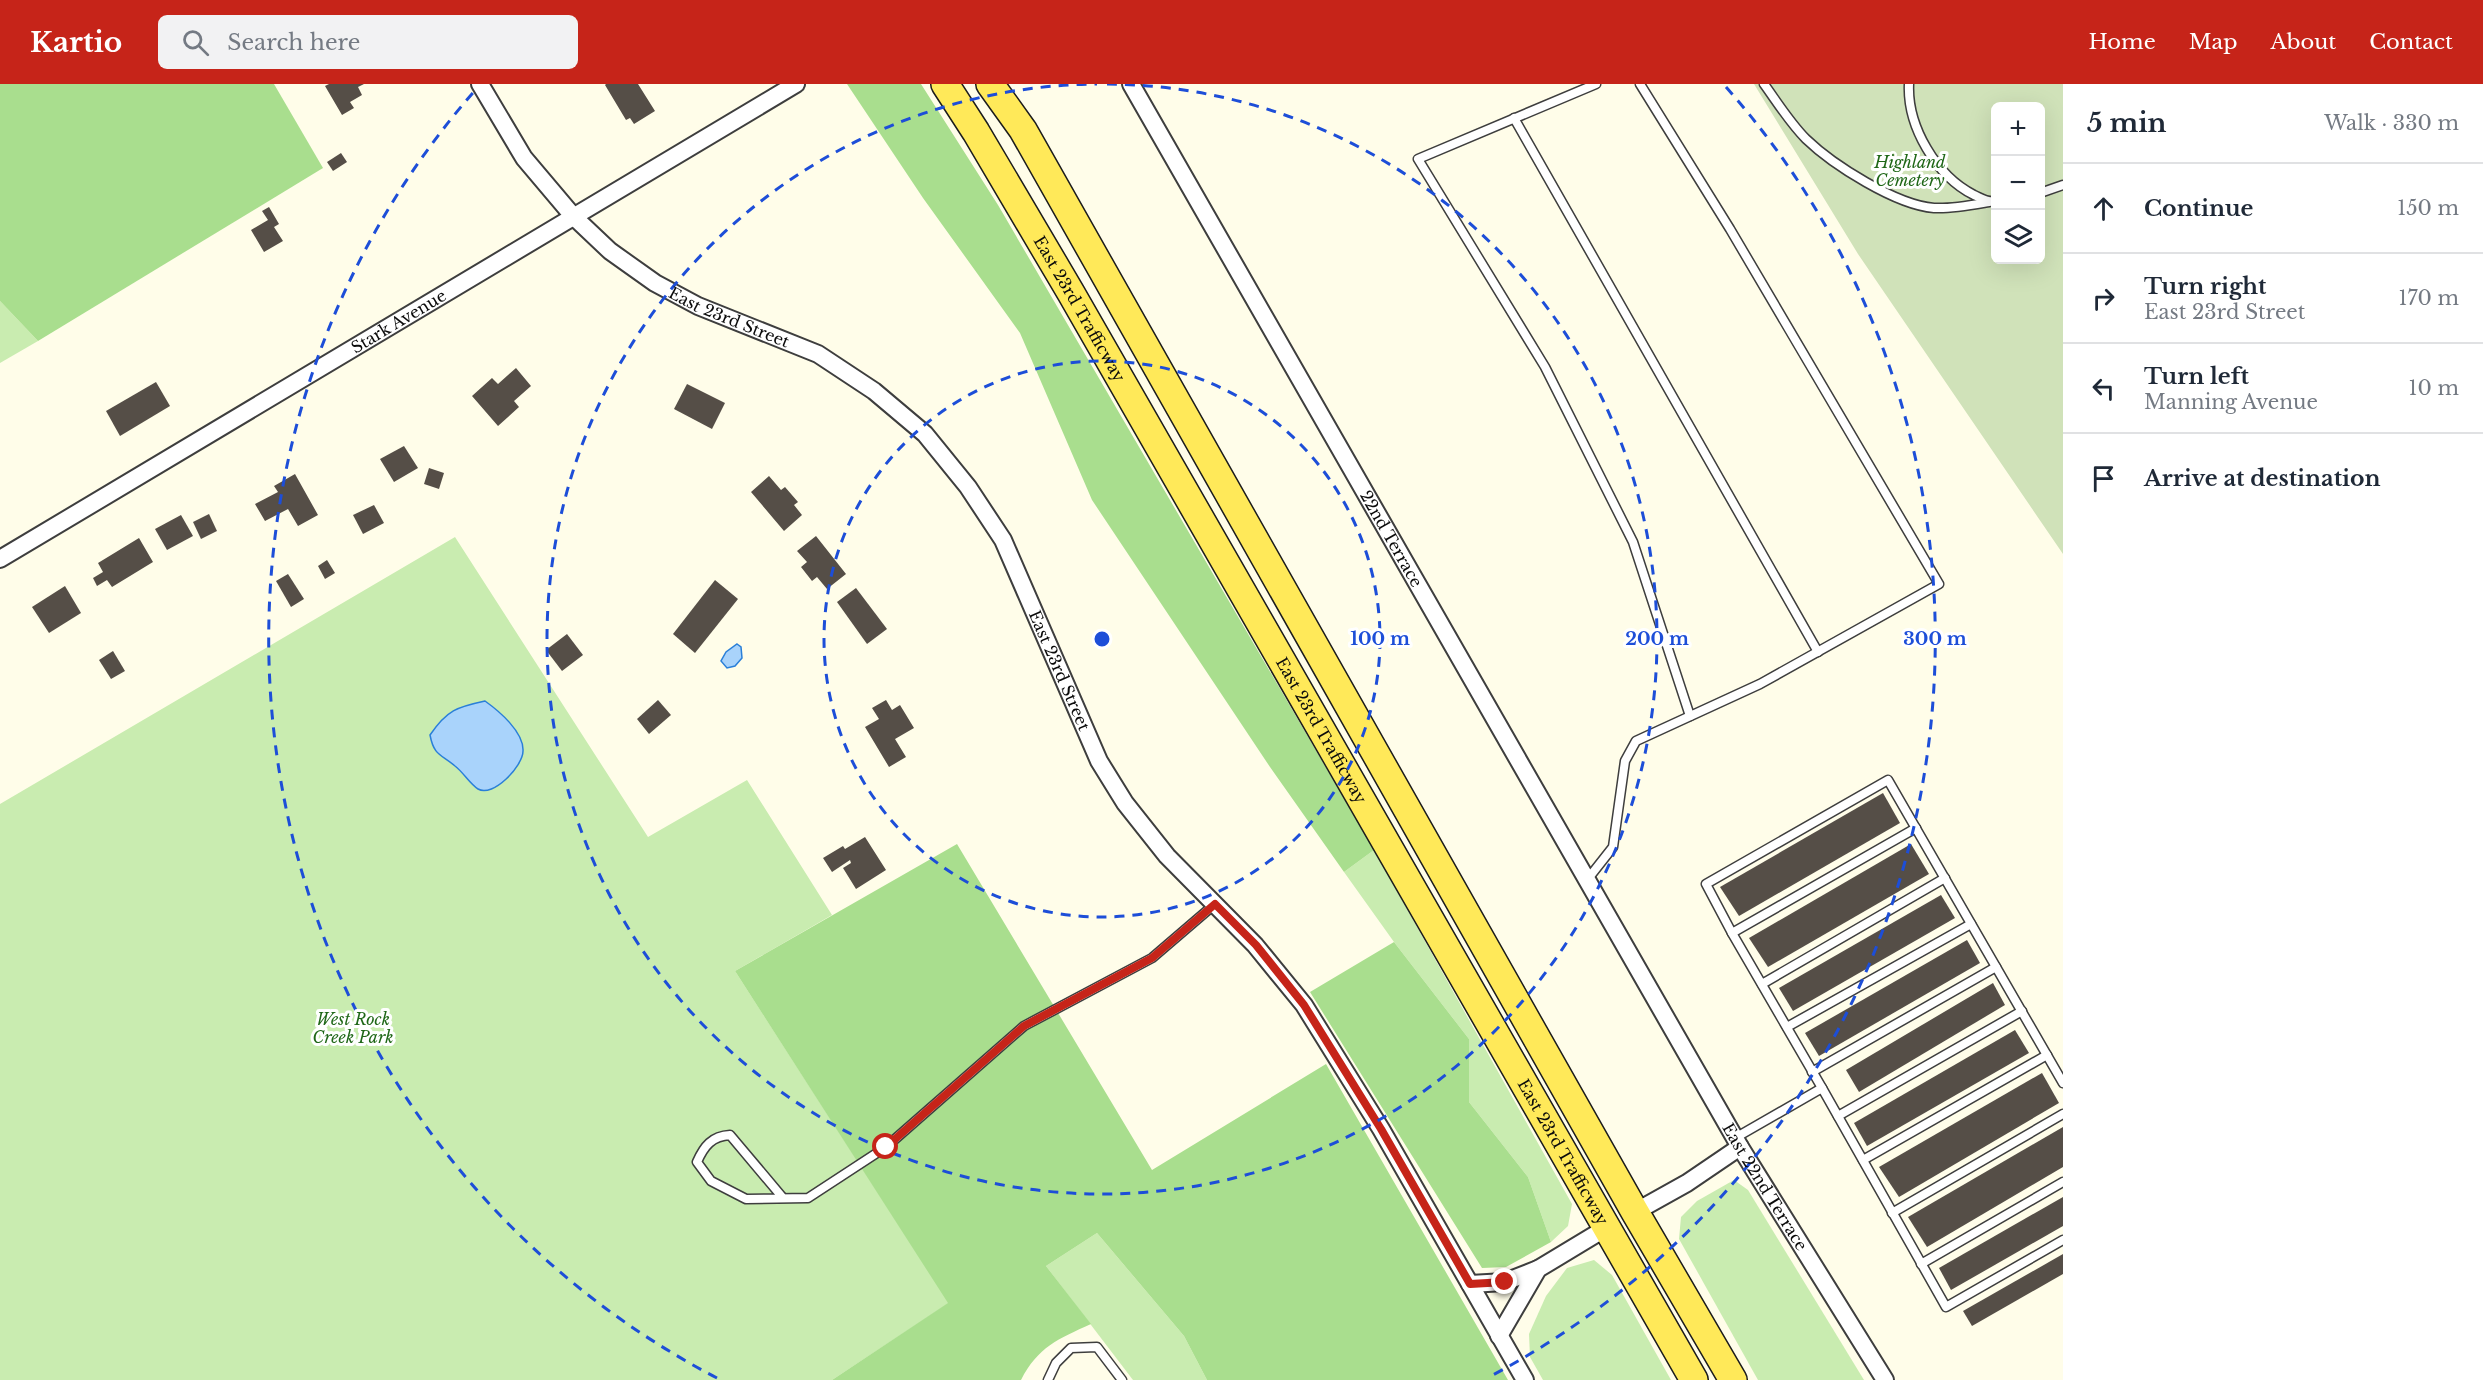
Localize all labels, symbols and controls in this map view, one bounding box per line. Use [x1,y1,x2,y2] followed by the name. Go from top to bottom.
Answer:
[158,15,578,69] search box
[30,25,122,60] text: Kartio
[179,26,212,59] icon: search
[227,29,360,56] text: Search here
[2089,29,2156,55] text: Home
[2189,29,2237,55] text: Map
[2270,29,2336,55] text: About
[2369,29,2453,55] text: Contact
[1991,102,2045,264] map controls
[1991,102,2045,156] button: +
[2087,107,2166,139] text: 5 min
[2324,111,2459,135] text: Walk · 330 m
[1873,152,1946,190] park label: Highland Cemetery
[1991,156,2045,210] button: −
[2087,192,2120,225] icon: ahead
[2144,195,2253,222] text: Continue
[2397,196,2459,220] text: 150 m
[1991,210,2045,264] button: layers
[1030,232,1130,386] street label: East 23rd Trafficway
[2144,273,2266,300] text: Turn right
[665,282,792,352] street label: East 23rd Street
[2087,282,2120,315] icon: right
[347,285,450,357] street label: Stark Avenue
[2399,286,2459,310] text: 170 m
[2144,300,2305,324] text: East 23rd Street
[2144,363,2249,390] text: Turn left
[2087,372,2120,405] icon: left
[2409,376,2459,400] text: 10 m
[2144,390,2318,414] text: Manning Avenue
[2087,462,2120,495] icon: arrive
[2144,465,2381,492] text: Arrive at destination
[1356,487,1427,590] street label: 22nd Terrace
[1025,607,1095,734] street label: East 23rd Street
[1350,628,1410,650] text: 100 m
[1625,628,1689,650] text: 200 m
[1903,628,1967,650] text: 300 m
[1092,629,1112,649] centre of rings
[1272,654,1372,807] street label: East 23rd Trafficway
[313,1009,393,1047] park label: West Rock Creek Park
[1514,1075,1613,1229] street label: East 23rd Trafficway
[1718,1119,1812,1254] street label: East 22nd Terrace
[872,1133,898,1159] route start
[1491,1268,1517,1294] route end

